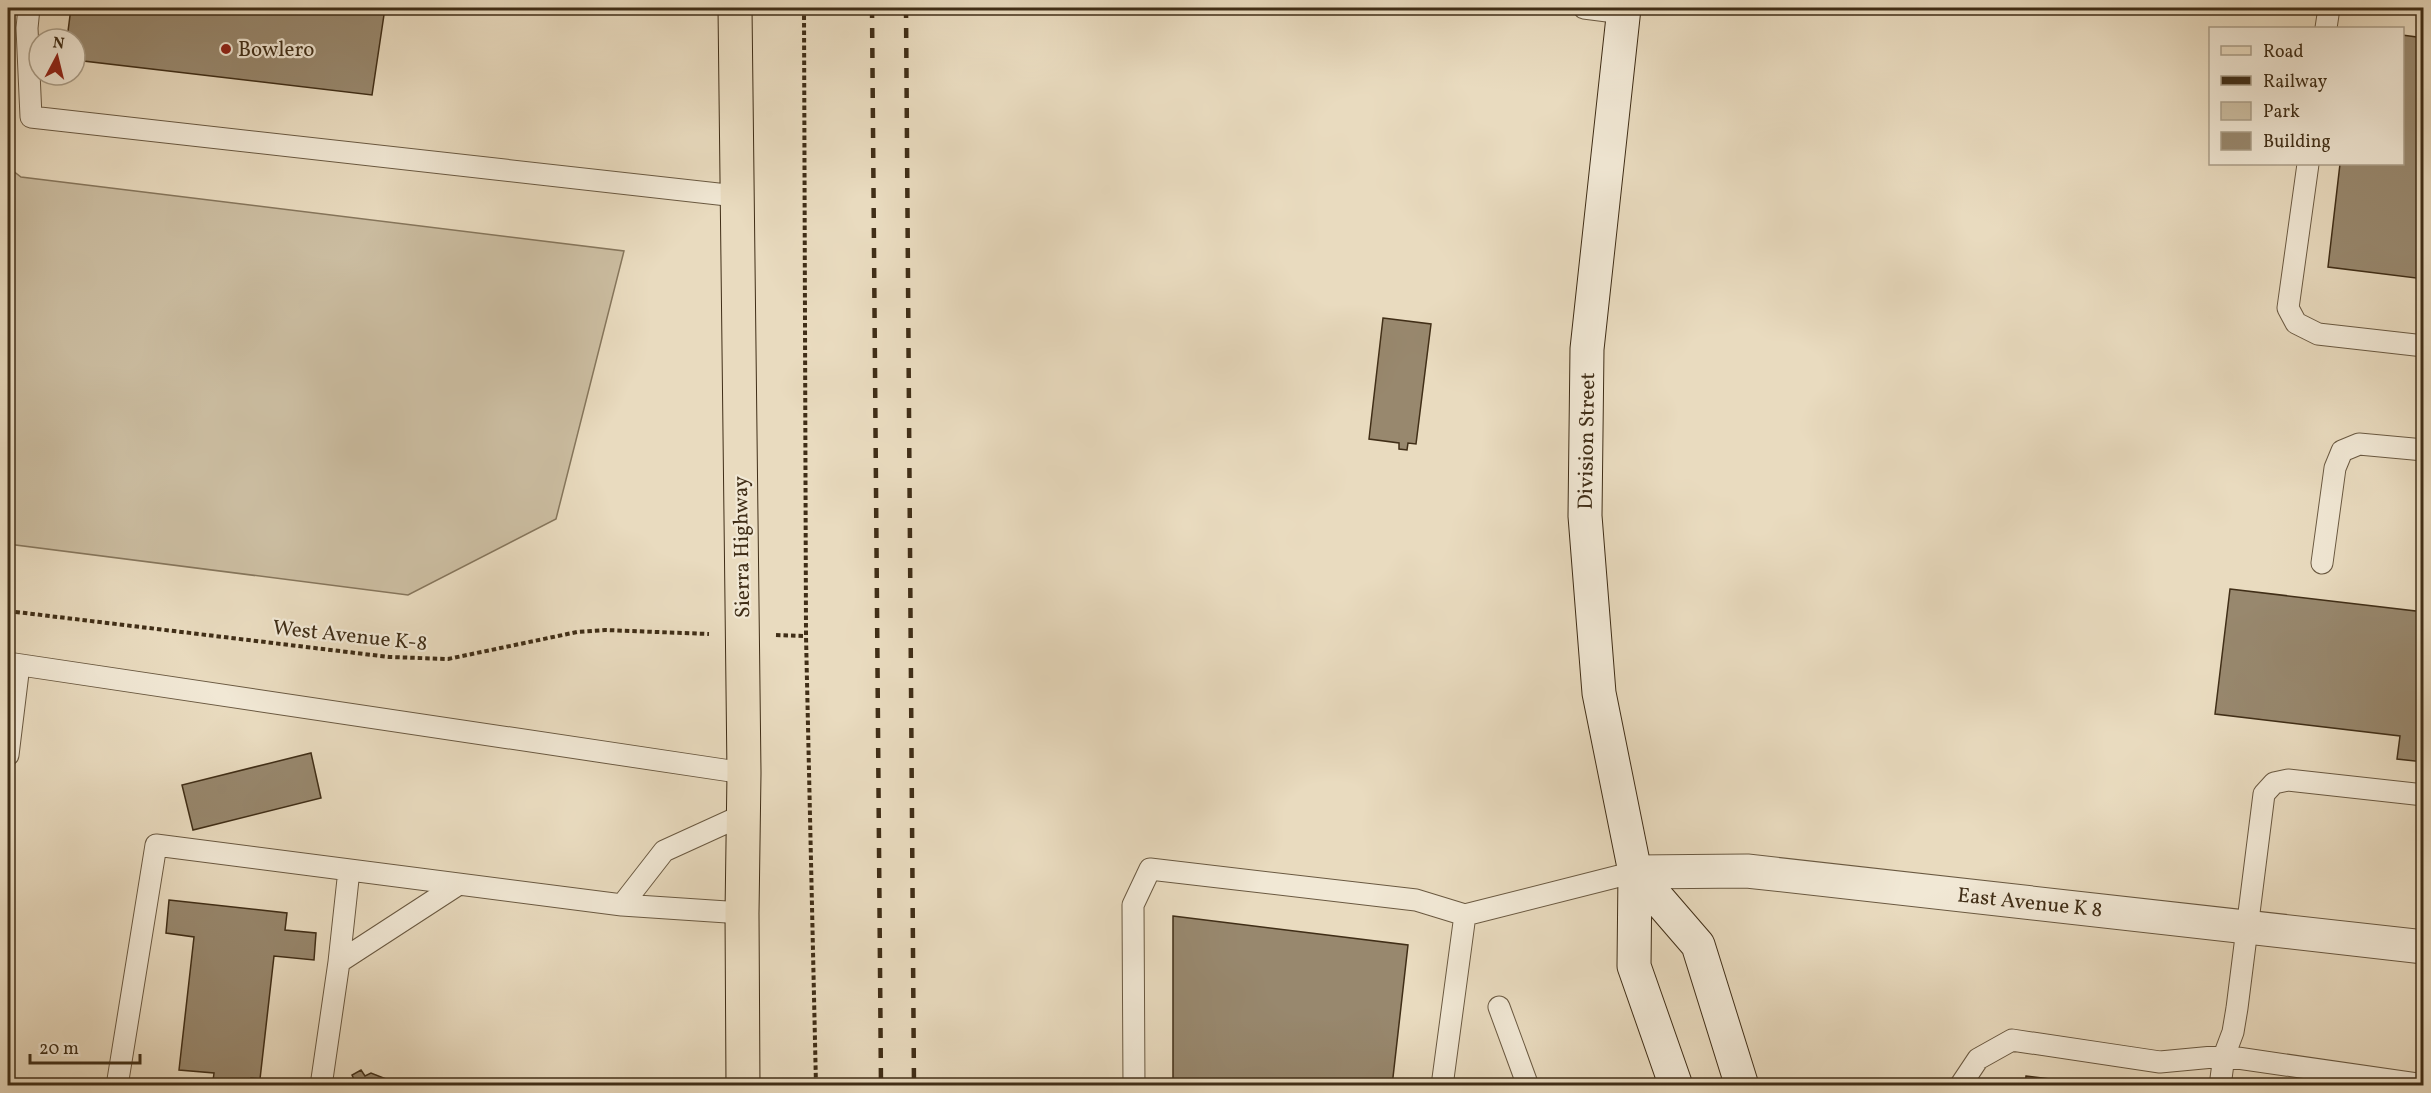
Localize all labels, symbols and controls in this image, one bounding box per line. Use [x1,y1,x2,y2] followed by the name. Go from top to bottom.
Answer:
[27,27,87,87] north arrow
[2209,27,2404,165] legend
[51,32,66,56] text: N
[238,36,315,65] place label: Bowlero
[2263,40,2304,65] text: Road
[219,42,233,56] marker: Bowlero
[2263,70,2327,95] text: Railway
[2263,100,2300,125] text: Park
[2263,130,2331,155] text: Building
[1572,372,1603,510] street label: Division Street
[727,475,758,618] street label: Sierra Highway
[271,614,429,659] street label: West Avenue K-8
[1956,881,2104,926] street label: East Avenue K 8
[30,1027,140,1065] scale bar
[39,1037,79,1062] text: 20 m

